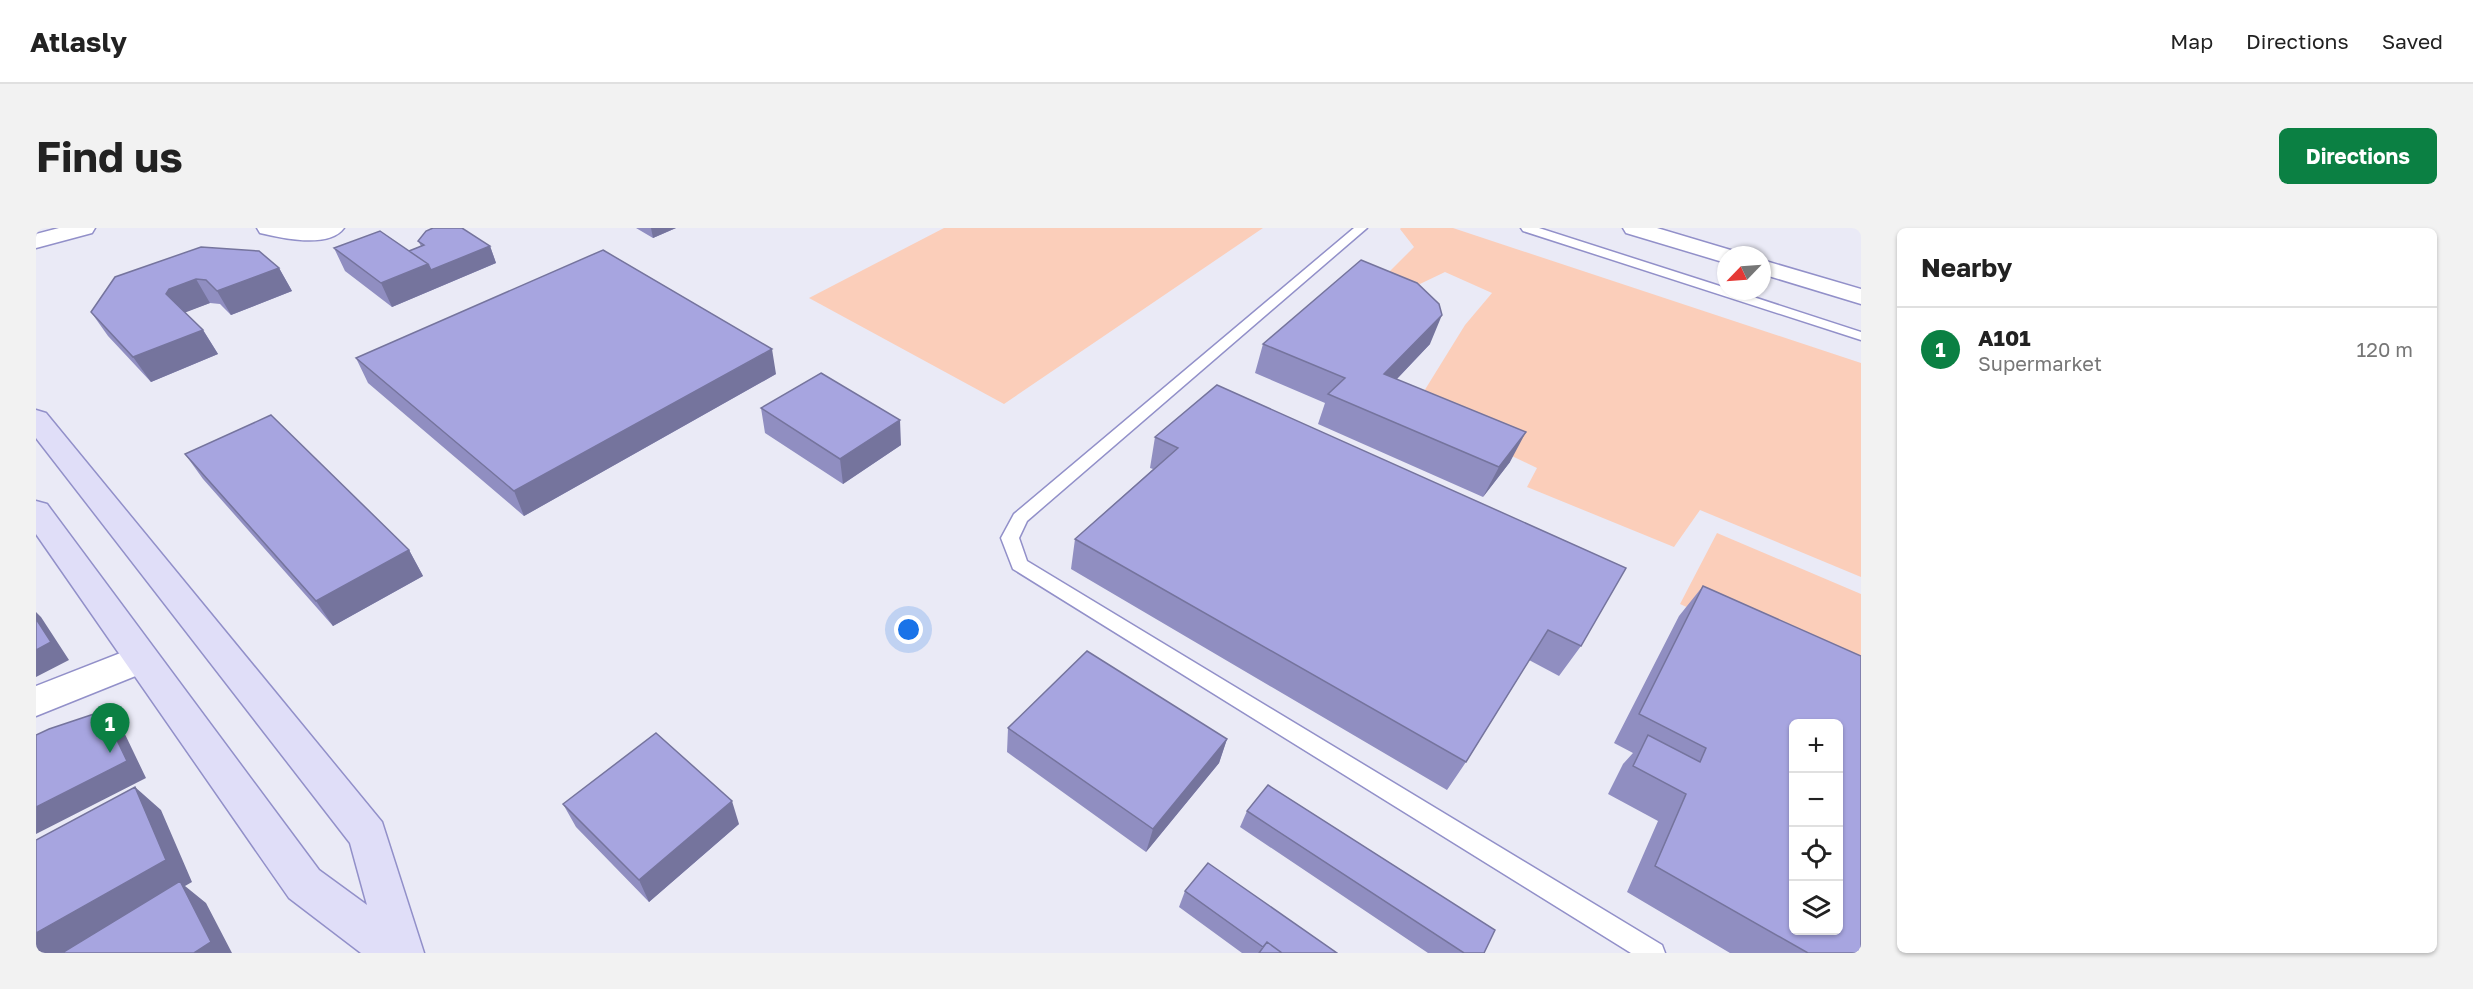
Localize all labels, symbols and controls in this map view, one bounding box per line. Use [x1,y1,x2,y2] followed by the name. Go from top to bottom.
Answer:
[30,25,127,58] text: Atlasly
[2170,28,2213,54] text: Map
[2246,28,2349,54] text: Directions
[2382,28,2443,54] text: Saved
[2279,128,2437,184] button: Directions
[36,131,183,181] text: Find us
[1717,246,1771,300] north arrow
[1921,252,2012,283] text: Nearby
[1978,324,2031,351] text: A101
[1935,337,1946,361] text: 1
[2357,337,2413,361] text: 120 m
[1978,351,2102,375] text: Supermarket
[894,615,923,644] your location
[90,704,130,753] pin: 1
[1789,719,1843,935] map controls
[1789,719,1843,773] button: +
[1789,773,1843,827] button: −
[1789,827,1843,881] button: locate
[1789,881,1843,935] button: layers

